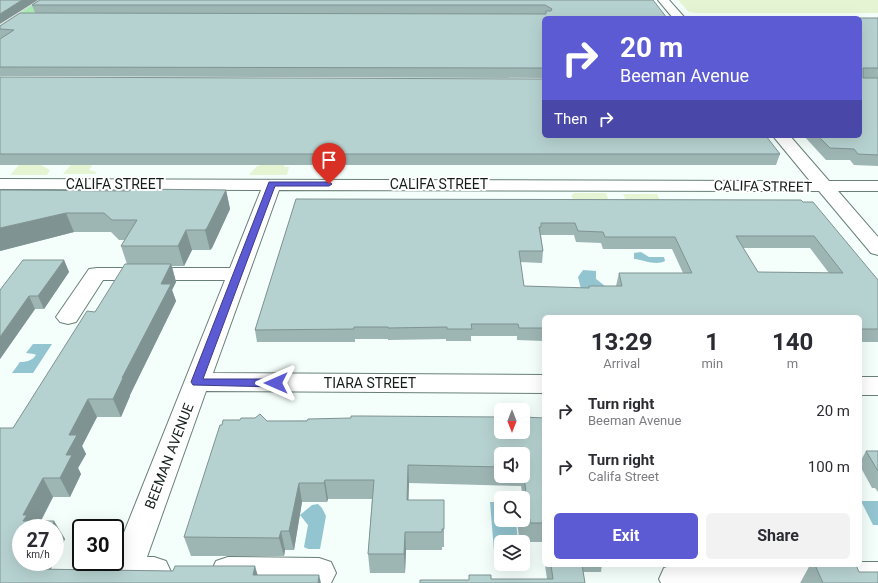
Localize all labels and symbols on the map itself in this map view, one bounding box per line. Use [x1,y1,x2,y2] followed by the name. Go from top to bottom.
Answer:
[312,143,346,184] pin
[66,176,165,192] street label: CALIFA STREET
[390,176,489,192] street label: CALIFA STREET
[714,177,813,195] street label: CALIFA STREET
[255,362,297,404] position arrow
[324,375,417,391] street label: TIARA STREET
[141,401,197,511] street label: BEEMAN AVENUE
[494,403,530,439] north arrow
[72,519,124,571] speed limit sign: 30

